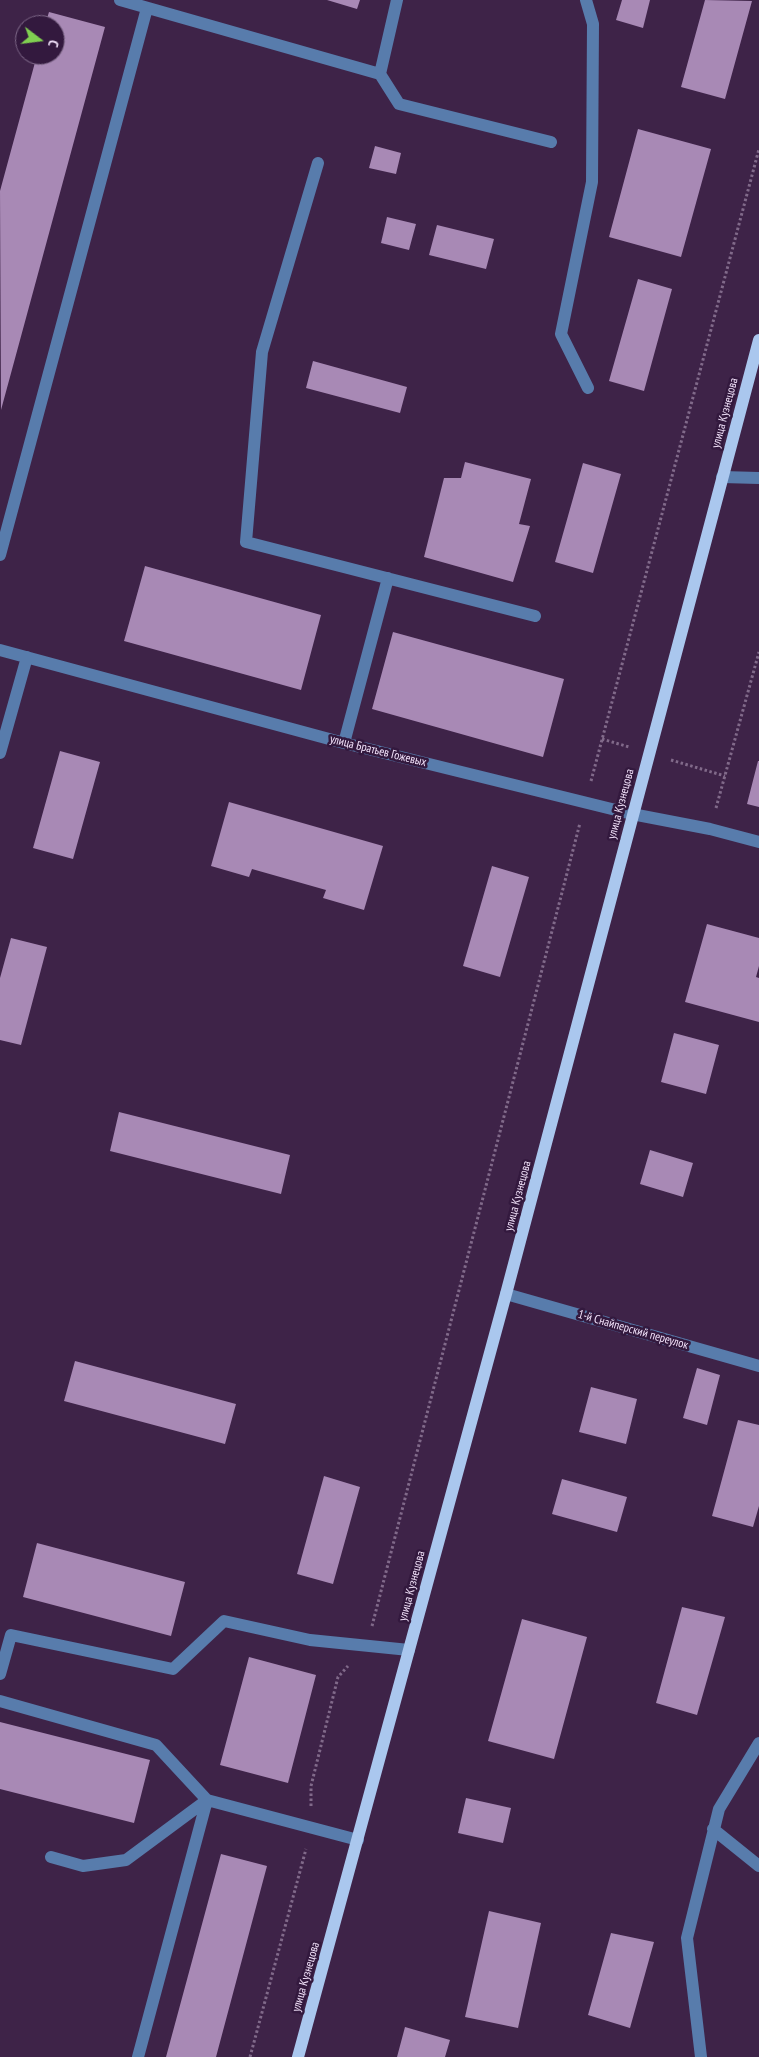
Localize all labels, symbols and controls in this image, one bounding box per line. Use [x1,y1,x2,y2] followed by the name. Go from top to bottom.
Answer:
[15,15,65,65] north arrow
[44,38,63,49] text: С
[709,376,741,450] street label: улица Кузнецова
[328,732,428,770] street label: улица Братьев Гожевых
[605,767,637,841] street label: улица Кузнецова
[502,1159,534,1233] street label: улица Кузнецова
[576,1307,690,1353] street label: 1-й Снайперский переулок
[396,1549,428,1623] street label: улица Кузнецова
[289,1940,323,2014] street label: улица Кузнецова

